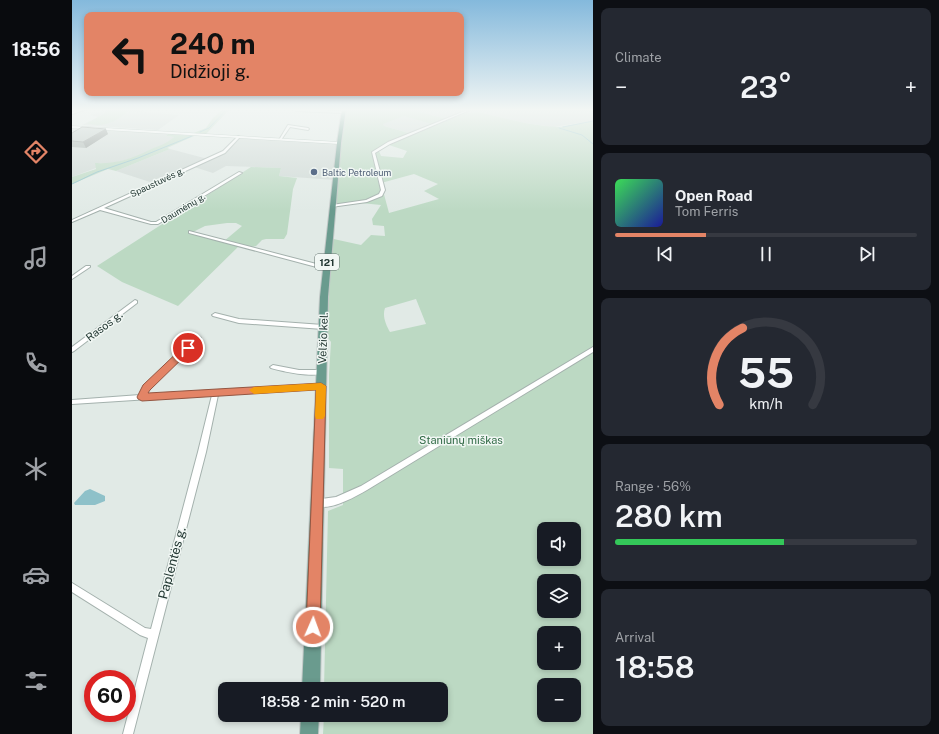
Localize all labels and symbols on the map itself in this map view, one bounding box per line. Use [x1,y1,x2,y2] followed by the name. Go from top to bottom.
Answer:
[128,165,186,199] street label: Spaustuvės g.
[309,167,319,177] marker: Baltic Petroleum
[322,167,392,178] place label: Baltic Petroleum
[159,191,207,225] street label: Daumėnų g.
[315,254,339,270] road number: 121
[83,308,125,344] street label: Rasos g.
[316,312,330,364] street label: Velžio kel.
[171,331,205,365] pin
[419,434,503,446] park label: Staniūnų miškas
[155,525,189,601] street label: Paplentės g.
[292,606,334,648] position arrow
[84,670,136,722] speed limit sign: 60

